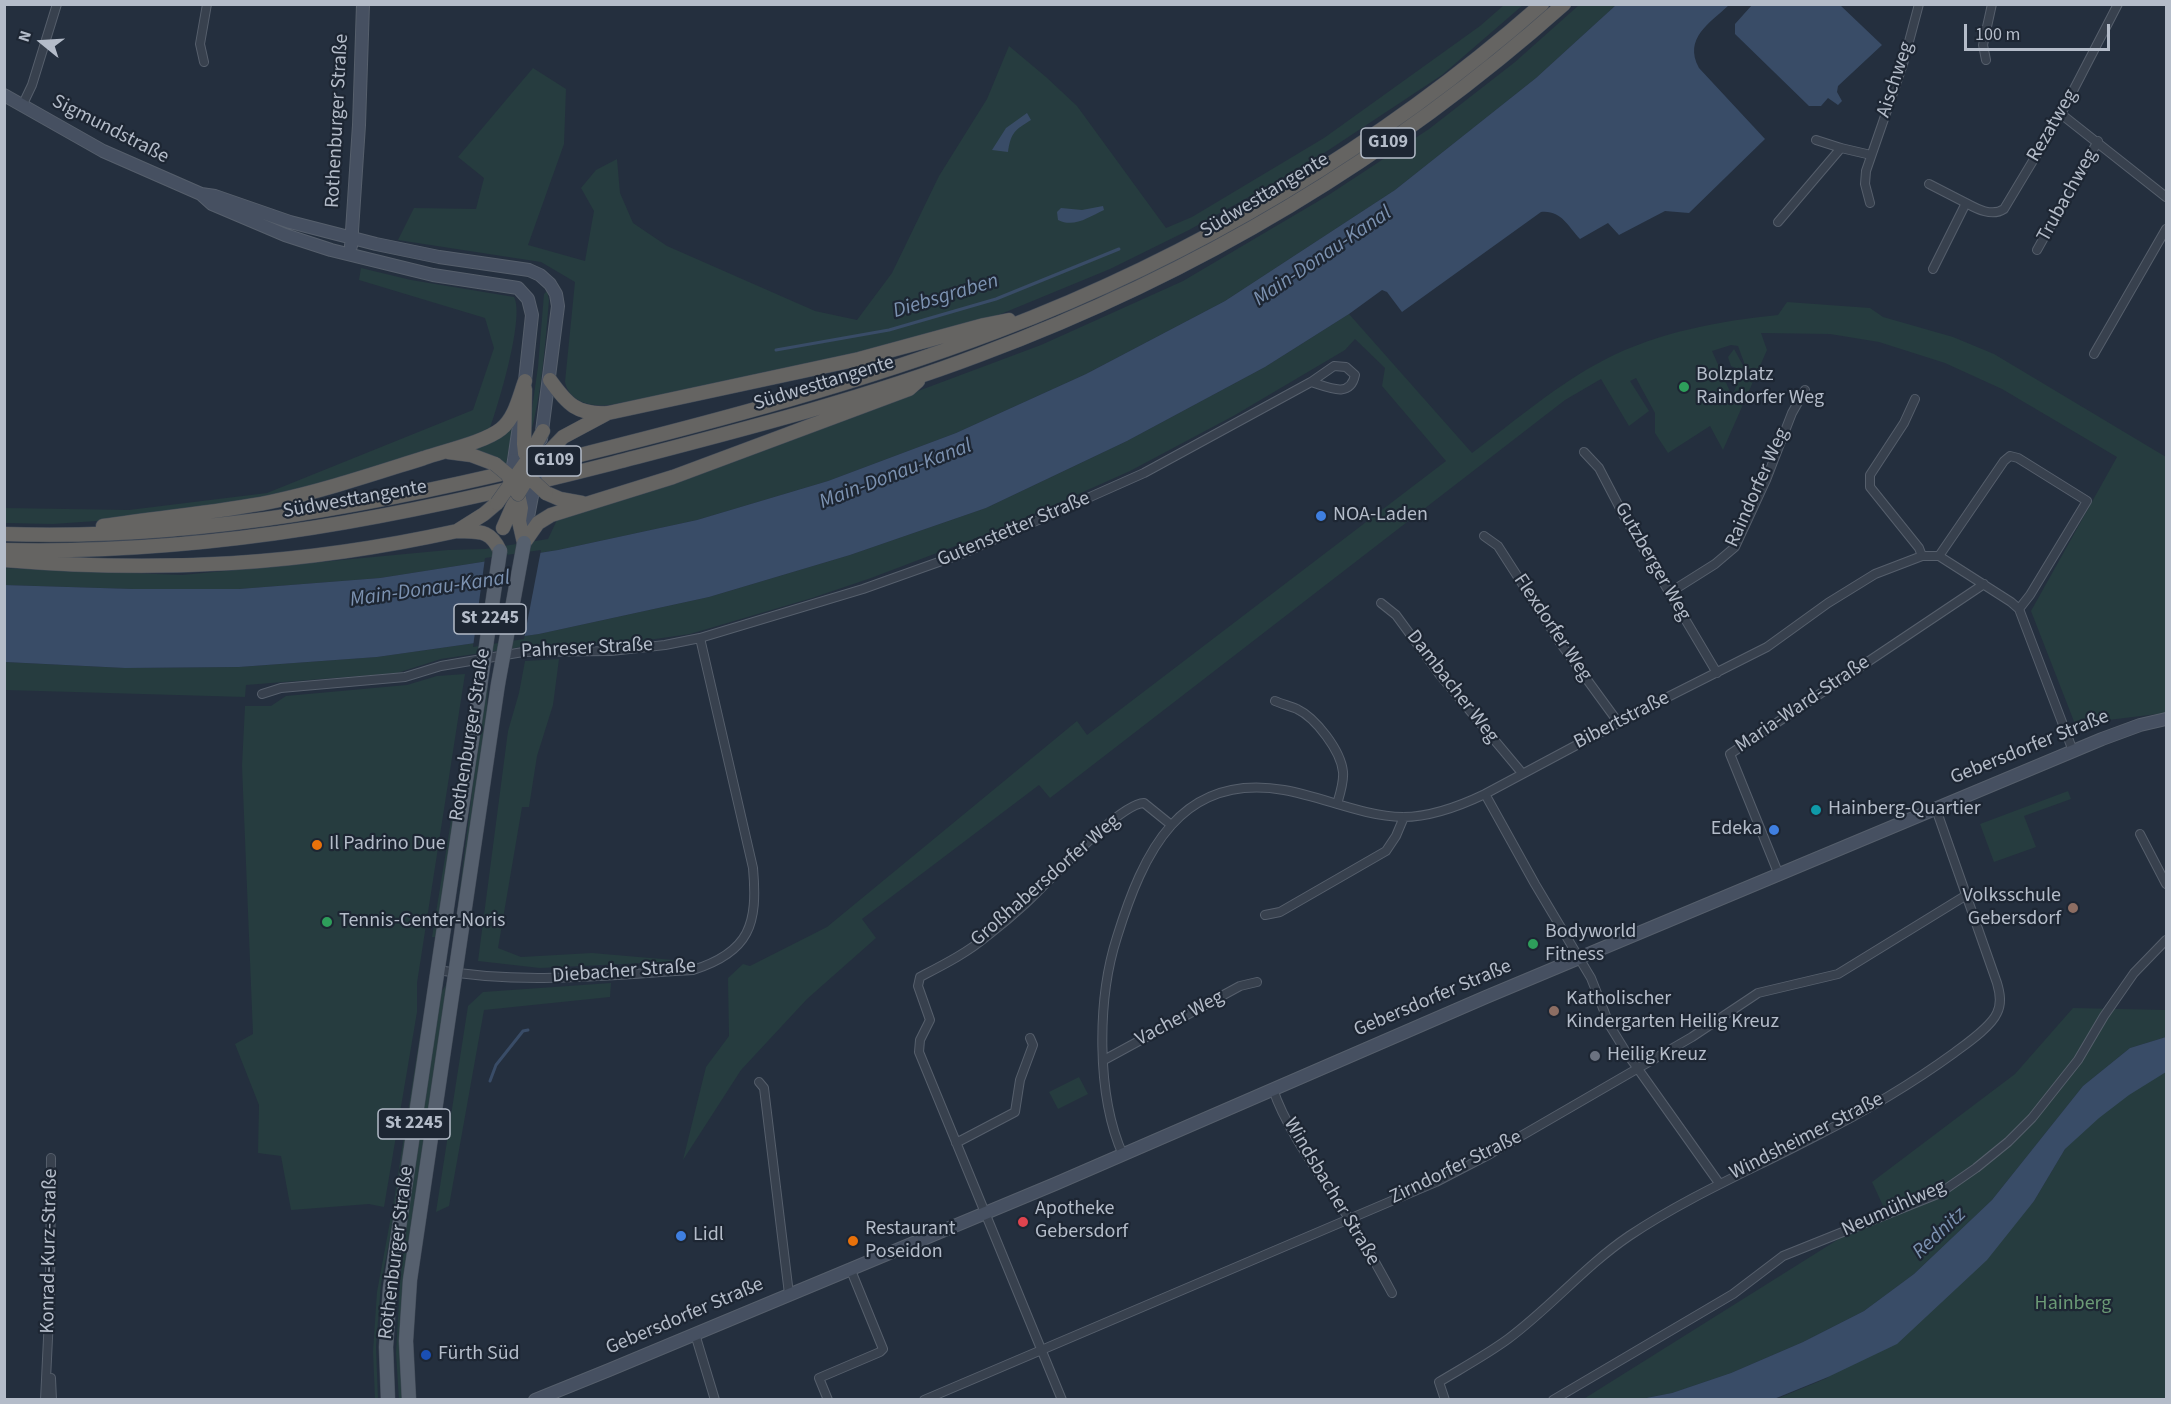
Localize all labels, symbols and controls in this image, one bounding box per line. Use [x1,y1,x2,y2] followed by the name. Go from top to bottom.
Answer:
[12,12,72,72] north arrow
[1967,12,2112,50] scale bar
[1975,22,2020,47] text: 100 m
[13,28,37,45] text: N
[321,33,355,209] street label: Rothenburger Straße
[1872,39,1920,121] street label: Aischweg
[2023,85,2083,167] street label: Rezatweg
[48,90,172,170] street label: Sigmundstraße
[1361,128,1415,158] road number: G109
[2033,145,2103,247] street label: Trubachweg
[1196,148,1334,244] street label: Südwesttangente
[1249,201,1397,313] water label: Main-Donau-Kanal
[890,269,1002,325] water label: Diebsgraben
[751,351,897,417] street label: Südwesttangente
[1696,364,1824,411] place label: Bolzplatz Raindorfer Weg
[1677,380,1691,394] marker: Bolzplatz Raindorfer Weg
[1721,425,1795,551] street label: Raindorfer Weg
[816,434,976,516] water label: Main-Donau-Kanal
[527,446,581,476] road number: G109
[281,476,429,524] street label: Südwesttangente
[934,487,1094,573] street label: Gutenstetter Straße
[1609,499,1695,625] street label: Gutzberger Weg
[1333,504,1428,528] place label: NOA-Laden
[1314,509,1328,523] marker: NOA-Laden
[348,566,512,614] water label: Main-Donau-Kanal
[1507,570,1597,686] street label: Flexdorfer Weg
[454,604,526,634] road number: St 2245
[1401,626,1503,748] street label: Dambacher Weg
[520,634,654,664] street label: Pahreser Straße
[446,647,496,823] street label: Rothenburger Straße
[1731,651,1875,759] street label: Maria-Ward-Straße
[1570,687,1674,755] street label: Bibertstraße
[1947,705,2113,791] street label: Gebersdorfer Straße
[1828,798,1981,822] place label: Hainberg-Quartier
[1809,803,1823,817] marker: Hainberg-Quartier
[967,810,1125,952] street label: Großhabersdorfer Weg
[1711,818,1762,842] place label: Edeka
[1767,823,1781,837] marker: Edeka
[329,833,446,857] place label: Il Padrino Due
[310,838,324,852] marker: Il Padrino Due
[1962,885,2061,932] place label: Volksschule Gebersdorf
[2066,901,2080,915] marker: Volksschule Gebersdorf
[339,910,505,934] place label: Tennis-Center-Noris
[320,915,334,929] marker: Tennis-Center-Noris
[1545,921,1636,968] place label: Bodyworld Fitness
[1526,937,1540,951] marker: Bodyworld Fitness
[551,955,697,989] street label: Diebacher Straße
[1351,955,1515,1043] street label: Gebersdorfer Straße
[1132,986,1228,1052] street label: Vacher Weg
[1566,988,1779,1035] place label: Katholischer Kindergarten Heilig Kreuz
[1547,1004,1561,1018] marker: Katholischer Kindergarten Heilig Kreuz
[1607,1044,1707,1068] place label: Heilig Kreuz
[1588,1049,1602,1063] marker: Heilig Kreuz
[1726,1088,1888,1186] street label: Windsheimer Straße
[378,1109,450,1139] road number: St 2245
[1278,1114,1384,1270] street label: Windsbacher Straße
[1386,1126,1526,1210] street label: Zirndorfer Straße
[374,1165,420,1341] street label: Rothenburger Straße
[37,1168,63,1334] street label: Konrad-Kurz-Straße
[1838,1175,1950,1243] street label: Neumühlweg
[1035,1198,1128,1245] place label: Apotheke Gebersdorf
[1908,1203,1972,1265] water label: Rednitz
[1016,1215,1030,1229] marker: Apotheke Gebersdorf
[865,1218,956,1265] place label: Restaurant Poseidon
[693,1224,724,1248] place label: Lidl
[674,1229,688,1243] marker: Lidl
[846,1234,860,1248] marker: Restaurant Poseidon
[603,1273,767,1361] street label: Gebersdorfer Straße
[2035,1293,2111,1317] park label: Hainberg
[438,1343,520,1367] place label: Fürth Süd
[419,1348,433,1362] marker: Fürth Süd

